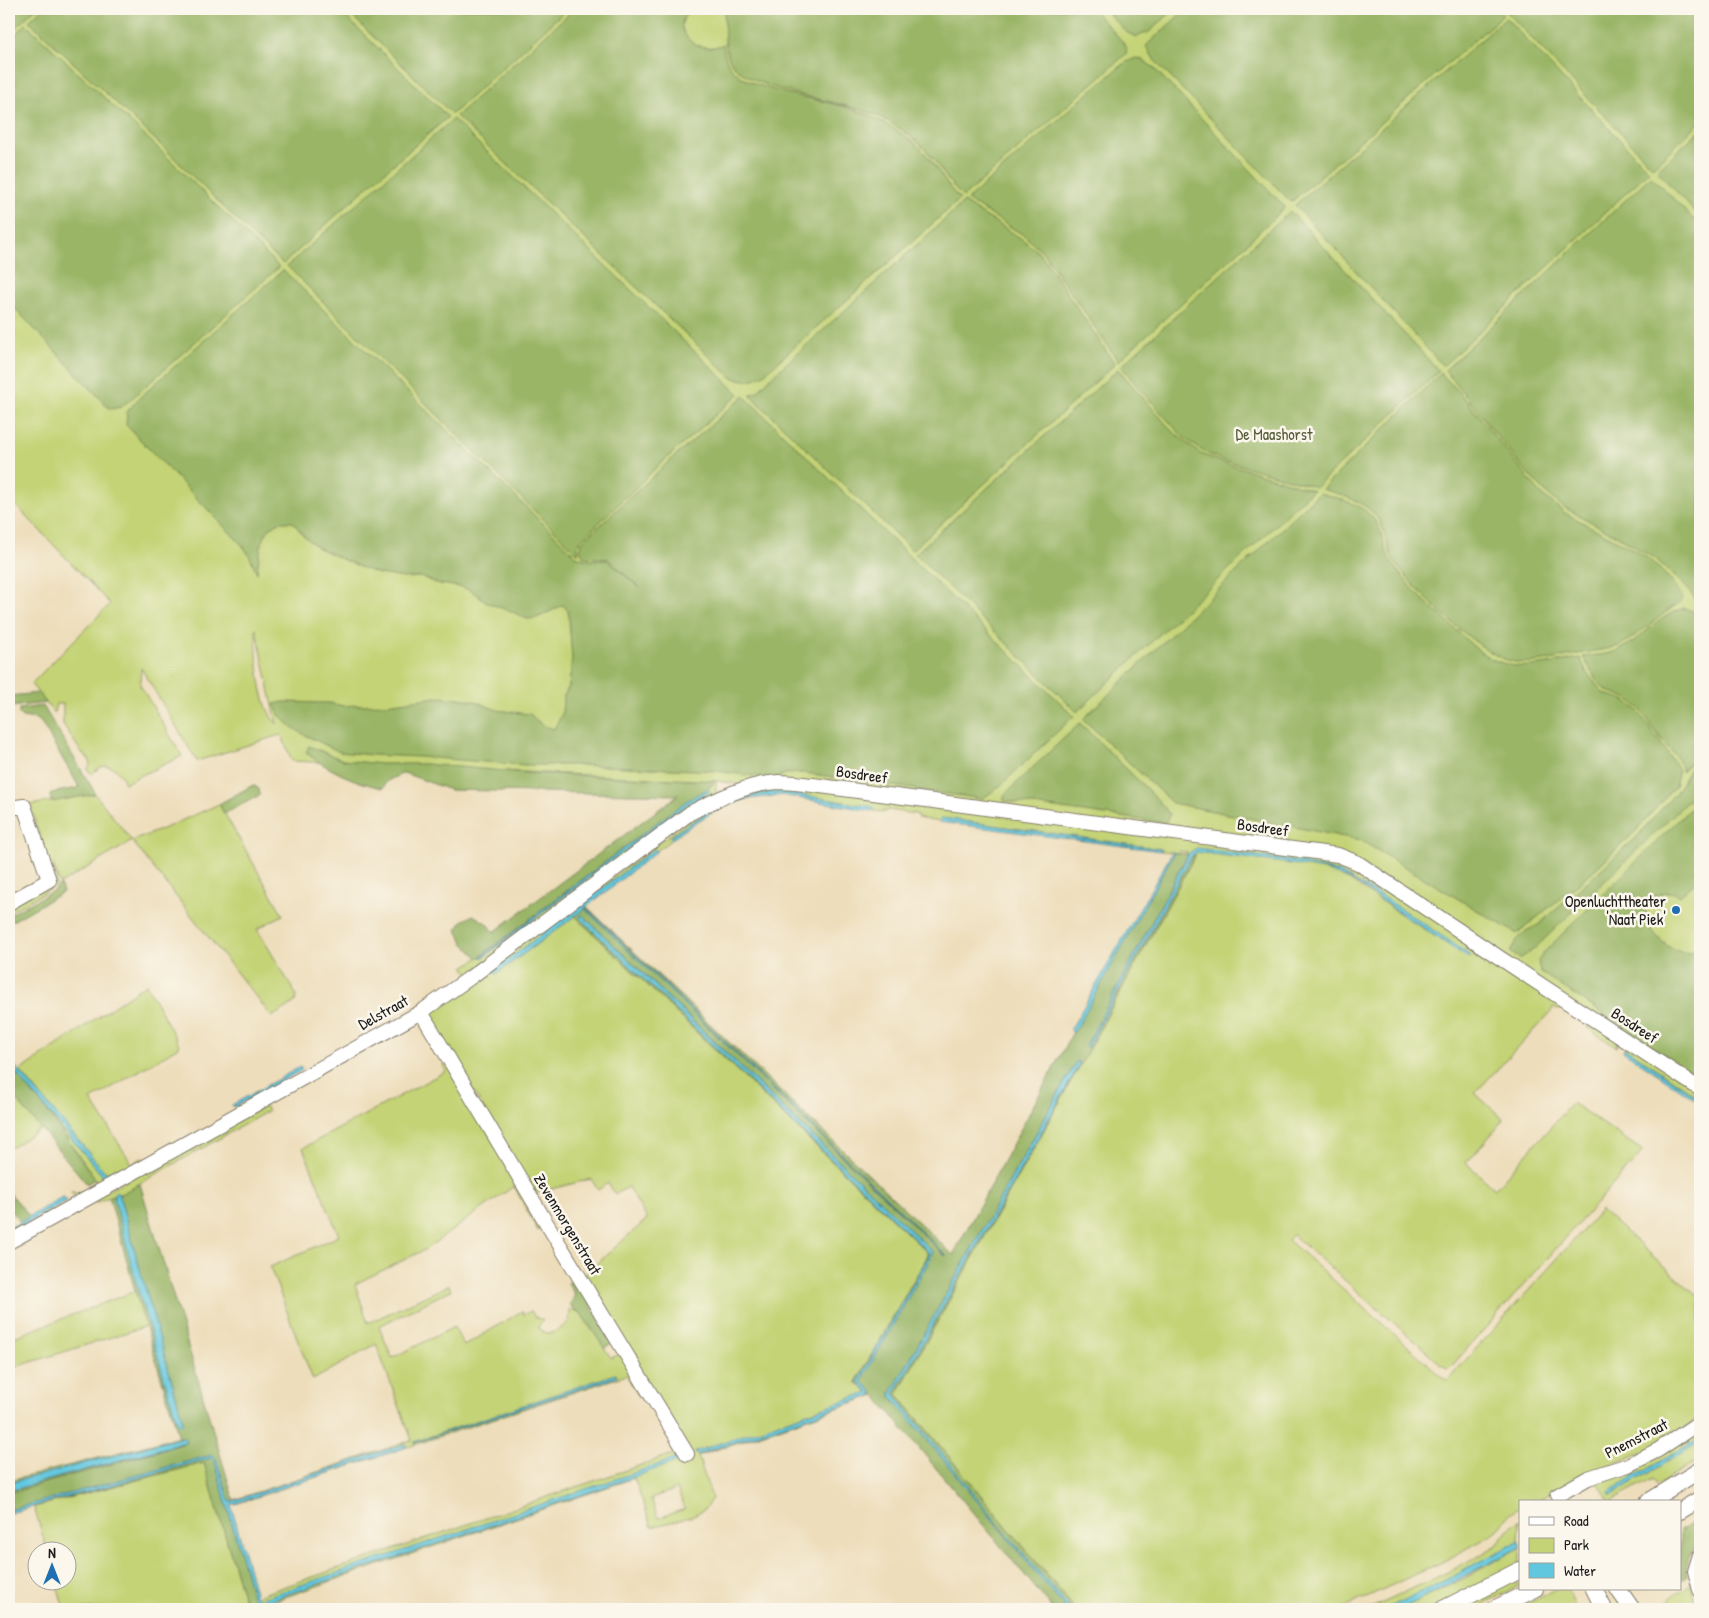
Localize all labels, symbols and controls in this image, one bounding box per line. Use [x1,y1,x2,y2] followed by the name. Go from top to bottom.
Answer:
[1236,423,1313,445] park label: De Maashorst
[835,760,889,789] street label: Bosdreef
[1236,813,1290,842] street label: Bosdreef
[1565,890,1666,930] place label: Openluchttheater 'Naat Piek'
[1670,904,1682,916] marker: Openluchttheater 'Naat Piek'
[354,989,412,1035] street label: Delstraat
[1607,1002,1663,1048] street label: Bosdreef
[529,1169,607,1279] street label: Zevenmorgenstraat
[1601,1413,1672,1463] street label: Pnemstraat
[1519,1500,1682,1590] legend
[1564,1510,1589,1531] text: Road
[1564,1534,1589,1555] text: Park
[28,1540,78,1590] north arrow
[48,1543,56,1562] text: N
[1564,1560,1596,1581] text: Water

